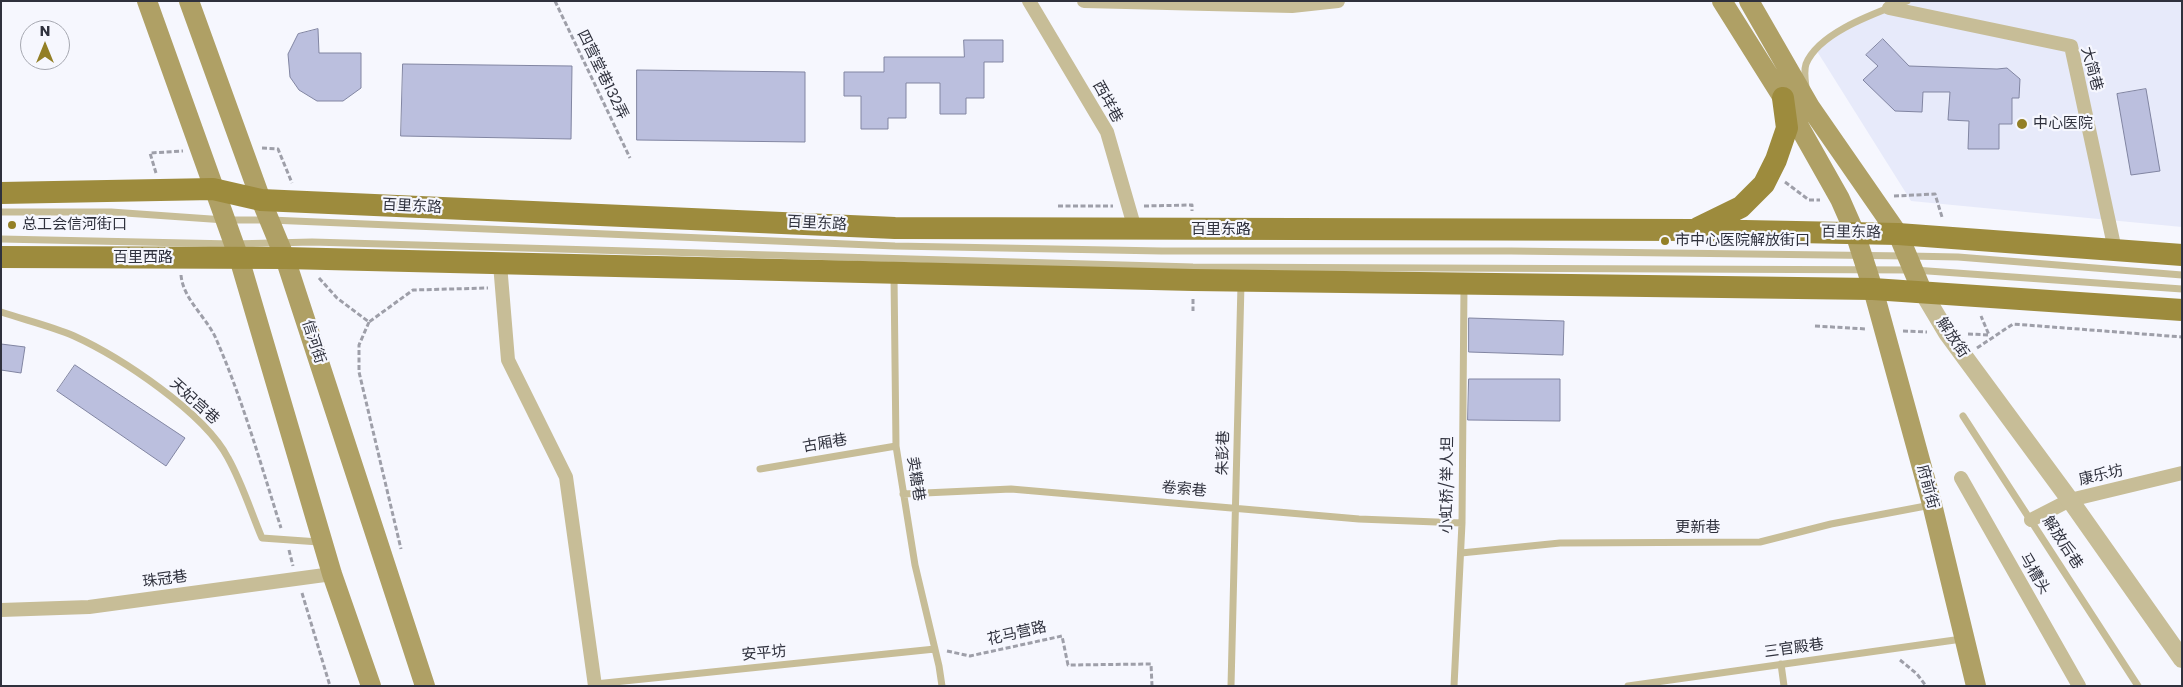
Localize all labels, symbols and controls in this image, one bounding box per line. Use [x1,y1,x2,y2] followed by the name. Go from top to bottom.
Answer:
[20,20,70,70] north arrow
[40,21,50,41] text: N
[573,27,631,123] street label: 四营堂巷132弄
[2076,45,2106,93] street label: 大简巷
[1088,78,1126,126] street label: 西垟巷
[2033,115,2093,133] place label: 中心医院
[2015,117,2029,131] marker: 中心医院
[382,196,442,218] street label: 百里东路
[787,213,847,235] street label: 百里东路
[22,216,127,234] place label: 总工会信河街口
[6,219,18,231] marker: 总工会信河街口
[1191,221,1251,239] street label: 百里东路
[1821,223,1881,243] street label: 百里东路
[1675,232,1810,250] place label: 市中心医院解放街口
[1659,235,1671,247] marker: 市中心医院解放街口
[113,249,173,267] street label: 百里西路
[1932,314,1972,362] street label: 解放街
[297,318,329,366] street label: 信河街
[166,375,222,429] street label: 天妃宫巷
[1215,430,1233,476] street label: 朱彭巷
[801,431,849,457] street label: 古厢巷
[1438,436,1458,534] street label: 小虹桥/举人坦
[903,455,927,503] street label: 卖糖巷
[2077,462,2125,490] street label: 康乐坊
[1912,463,1942,511] street label: 府前街
[1161,479,1207,501] street label: 卷索巷
[2038,513,2086,573] street label: 解放后巷
[1676,519,1720,537] street label: 更新巷
[2015,550,2053,598] street label: 马槽头
[141,568,189,592] street label: 珠冠巷
[986,618,1048,650] street label: 花马营路
[1763,636,1825,662] street label: 三官殿巷
[741,643,787,665] street label: 安平坊

